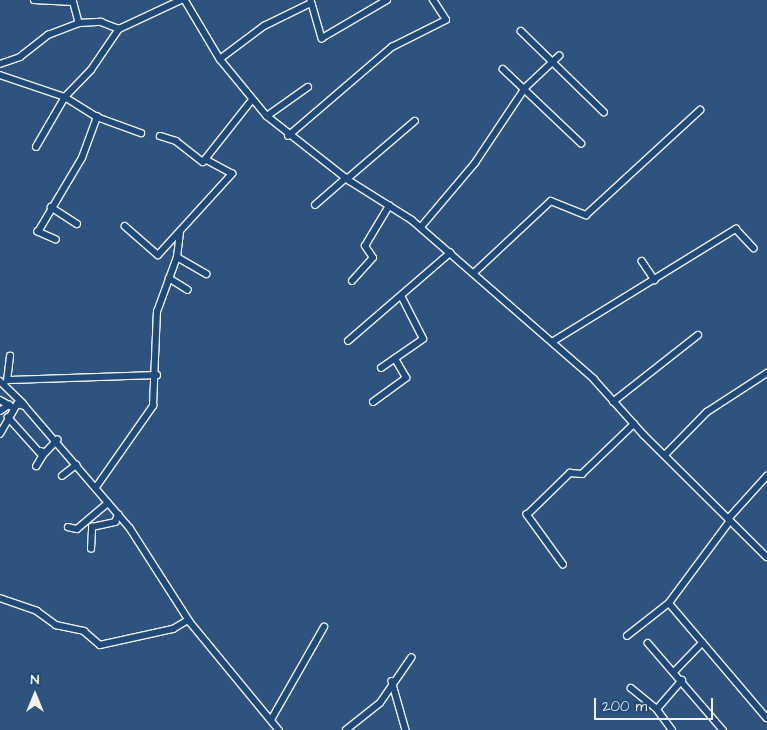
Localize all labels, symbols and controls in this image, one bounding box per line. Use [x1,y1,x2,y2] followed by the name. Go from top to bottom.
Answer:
[10,670,60,720] north arrow
[31,670,39,690] text: N
[597,688,716,720] scale bar
[602,696,647,717] text: 200 m

